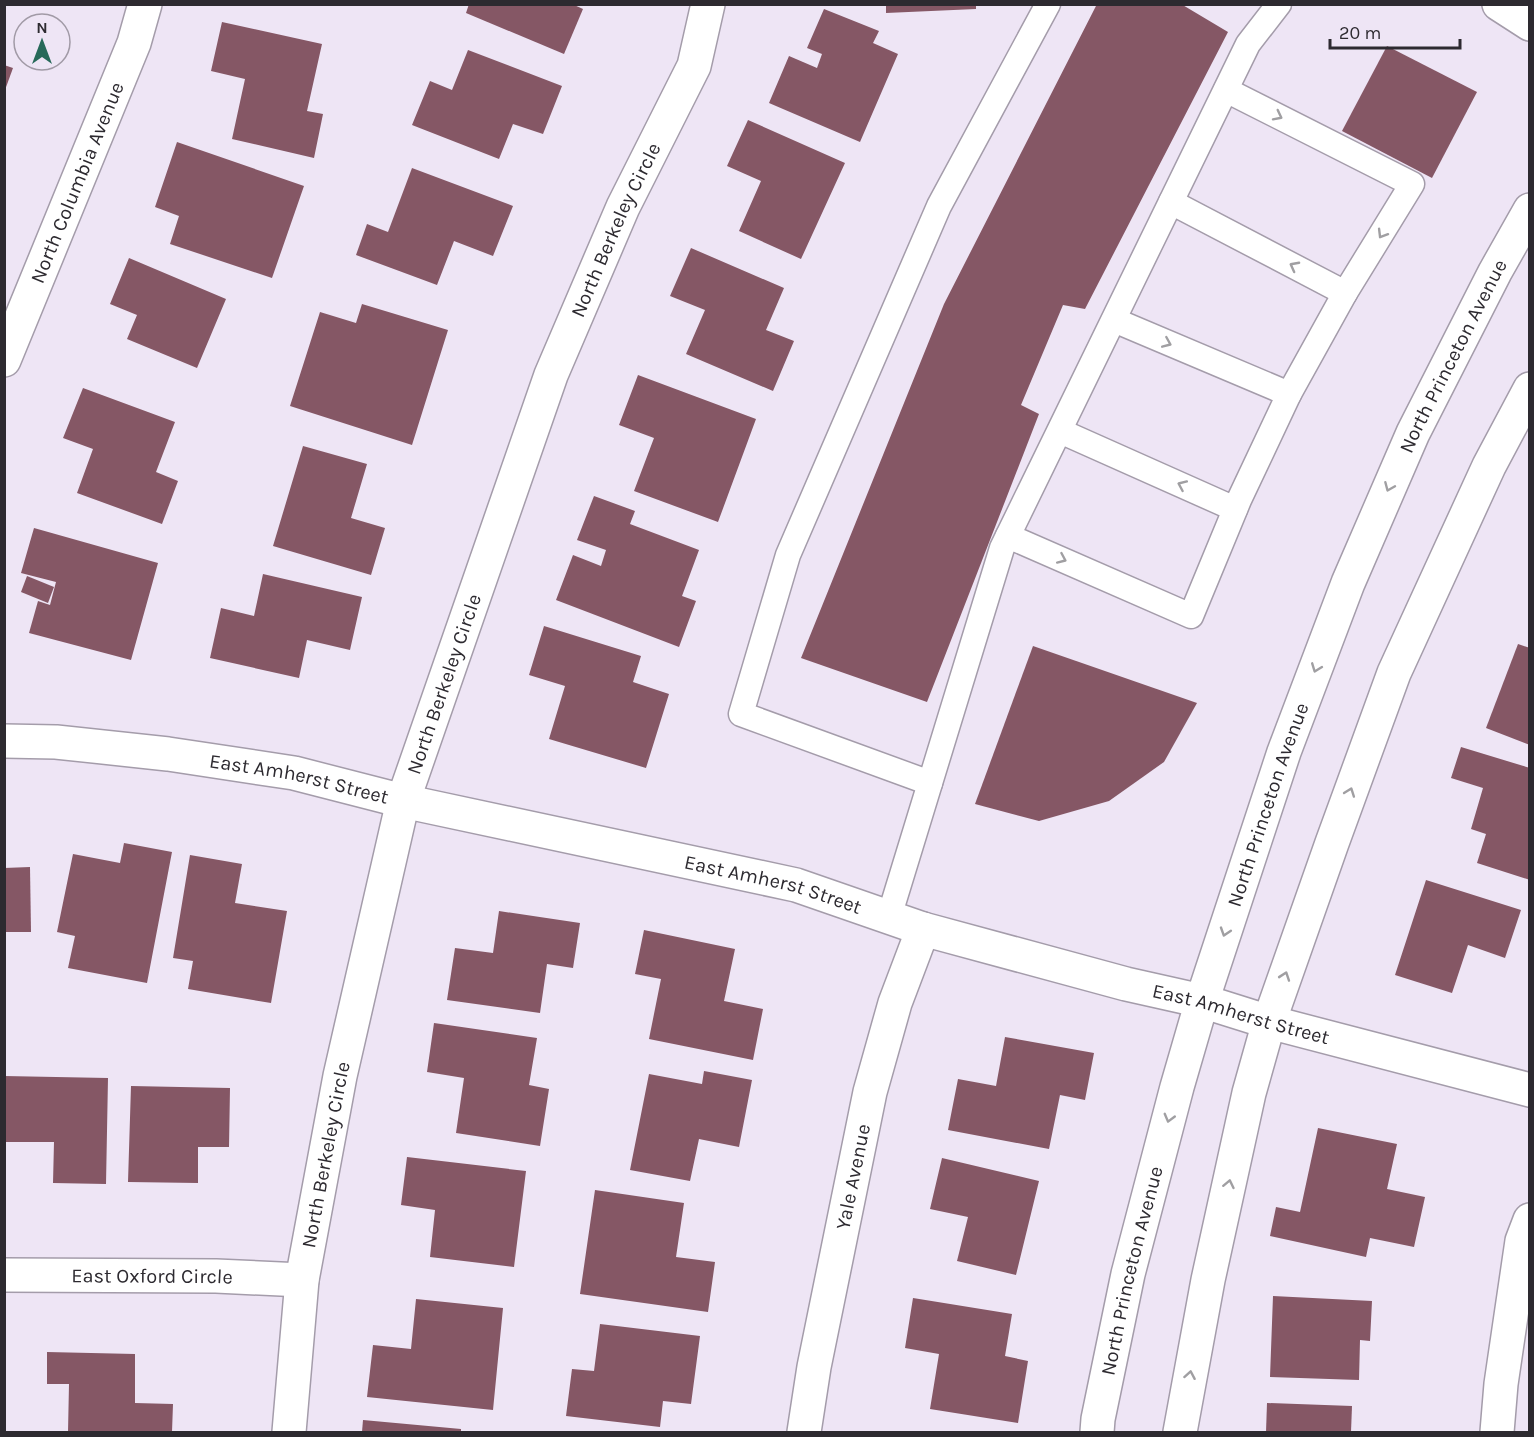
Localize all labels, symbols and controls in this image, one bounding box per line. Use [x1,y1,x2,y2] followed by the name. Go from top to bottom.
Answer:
[12,12,72,72] north arrow
[1330,12,1460,50] scale bar
[36,18,48,37] text: N
[1339,22,1381,44] text: 20 m
[26,79,129,287] street label: North Columbia Avenue
[1272,109,1283,121] one-way arrow
[566,139,666,321] street label: North Berkeley Circle
[1377,228,1389,238] one-way arrow
[1395,255,1512,457] street label: North Princeton Avenue
[1289,262,1300,273] one-way arrow
[1161,336,1172,348] one-way arrow
[1177,481,1188,493] one-way arrow
[1384,481,1396,492] one-way arrow
[1056,552,1067,564] one-way arrow
[402,591,486,777] street label: North Berkeley Circle
[1311,662,1323,673] one-way arrow
[1223,699,1314,910] street label: North Princeton Avenue
[208,749,391,809] street label: East Amherst Street
[1343,787,1356,798] one-way arrow
[682,850,865,919] street label: East Amherst Street
[1220,926,1233,937] one-way arrow
[1278,971,1291,982] one-way arrow
[1150,979,1332,1049] street label: East Amherst Street
[297,1059,355,1250] street label: North Berkeley Circle
[1164,1112,1176,1123] one-way arrow
[831,1122,875,1232] street label: Yale Avenue
[1096,1164,1168,1378] street label: North Princeton Avenue
[1222,1179,1235,1189] one-way arrow
[71,1264,233,1289] street label: East Oxford Circle
[1183,1370,1196,1380] one-way arrow

